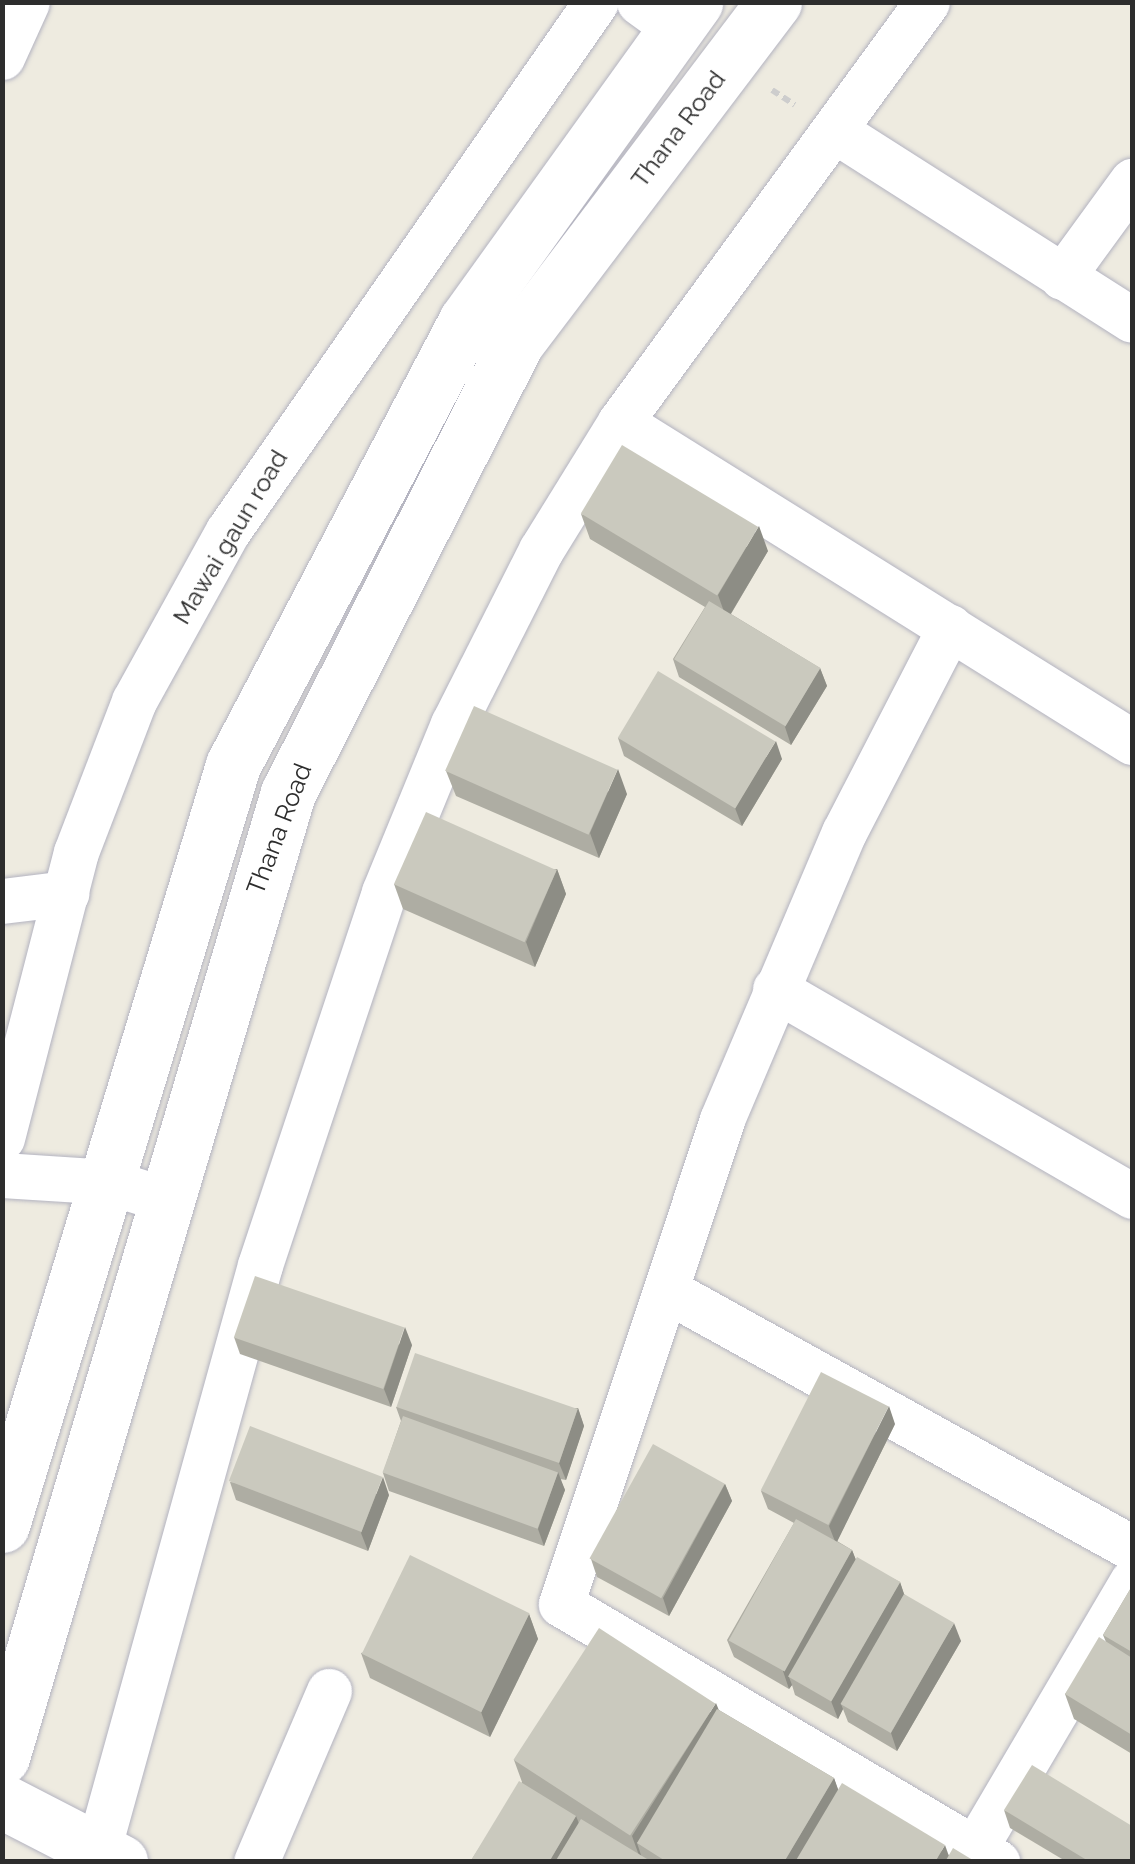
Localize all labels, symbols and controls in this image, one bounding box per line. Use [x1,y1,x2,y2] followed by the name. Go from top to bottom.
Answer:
[624,65,732,193] street label: Thana Road
[166,445,294,629] street label: Mawai gaun road
[240,759,318,899] street label: Thana Road

